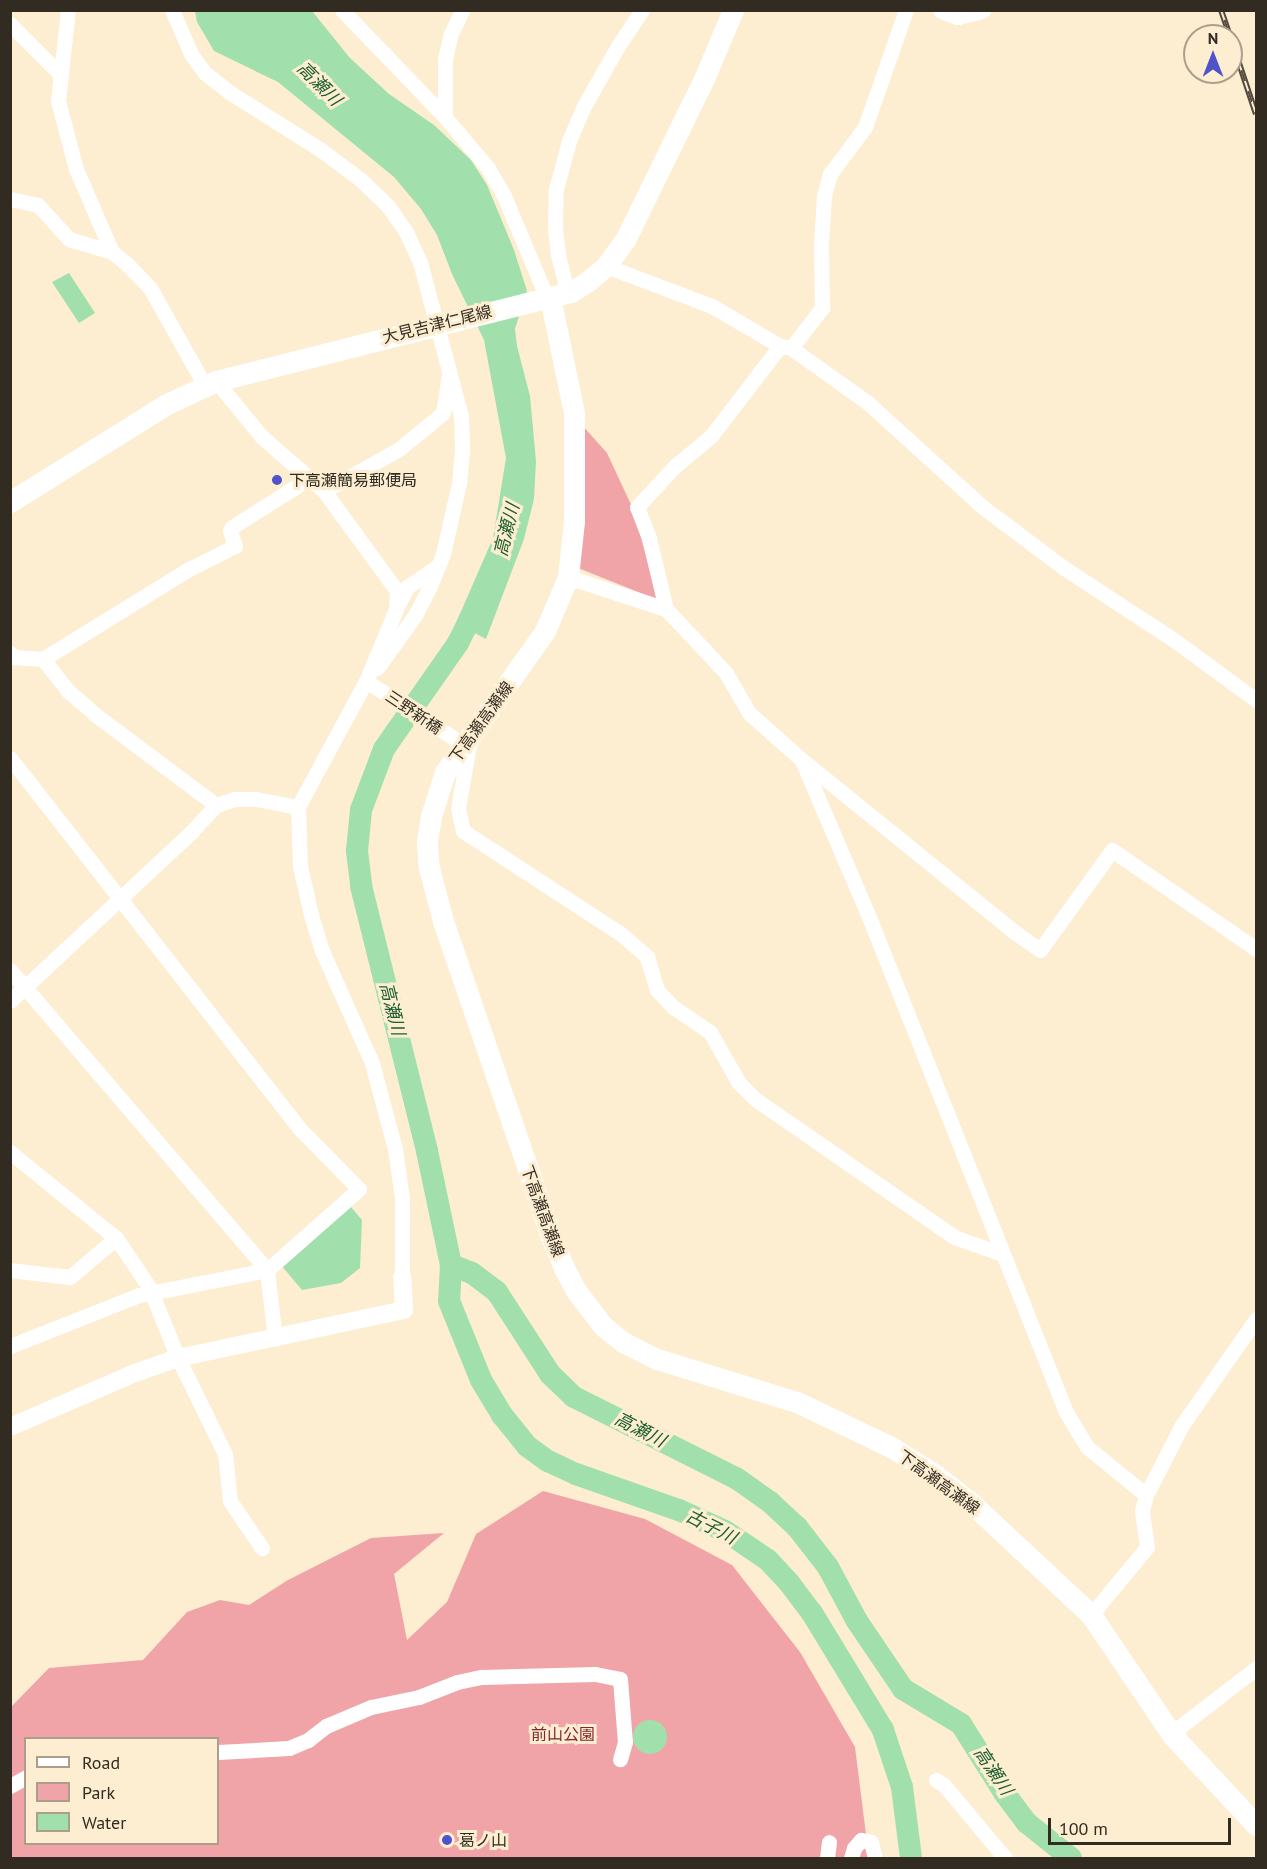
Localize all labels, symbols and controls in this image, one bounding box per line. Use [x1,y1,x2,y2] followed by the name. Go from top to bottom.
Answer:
[1183,24,1243,84] north arrow
[1208,28,1218,48] text: N
[292,57,346,111] water label: 高瀬川
[380,301,494,347] street label: 大見吉津仁尾線
[289,470,417,490] place label: 下高瀬簡易郵便局
[270,473,284,487] marker: 下高瀬簡易郵便局
[490,501,524,559] water label: 高瀬川
[445,678,517,766] street label: 下高瀬高瀬線
[382,686,446,738] street label: 三野新橋
[375,980,409,1038] water label: 高瀬川
[518,1163,568,1259] street label: 下高瀬高瀬線
[611,1408,669,1452] water label: 高瀬川
[895,1446,983,1518] street label: 下高瀬高瀬線
[682,1505,740,1549] water label: 古子川
[531,1724,595,1744] park label: 前山公園
[24,1737,219,1845] legend
[969,1743,1017,1799] water label: 高瀬川
[82,1751,120,1774] text: Road
[82,1781,115,1804] text: Park
[1051,1806,1234,1844] scale bar
[82,1811,126,1834] text: Water
[1059,1817,1108,1840] text: 100 m
[459,1830,507,1850] place label: 葛ノ山
[440,1833,454,1847] marker: 葛ノ山

